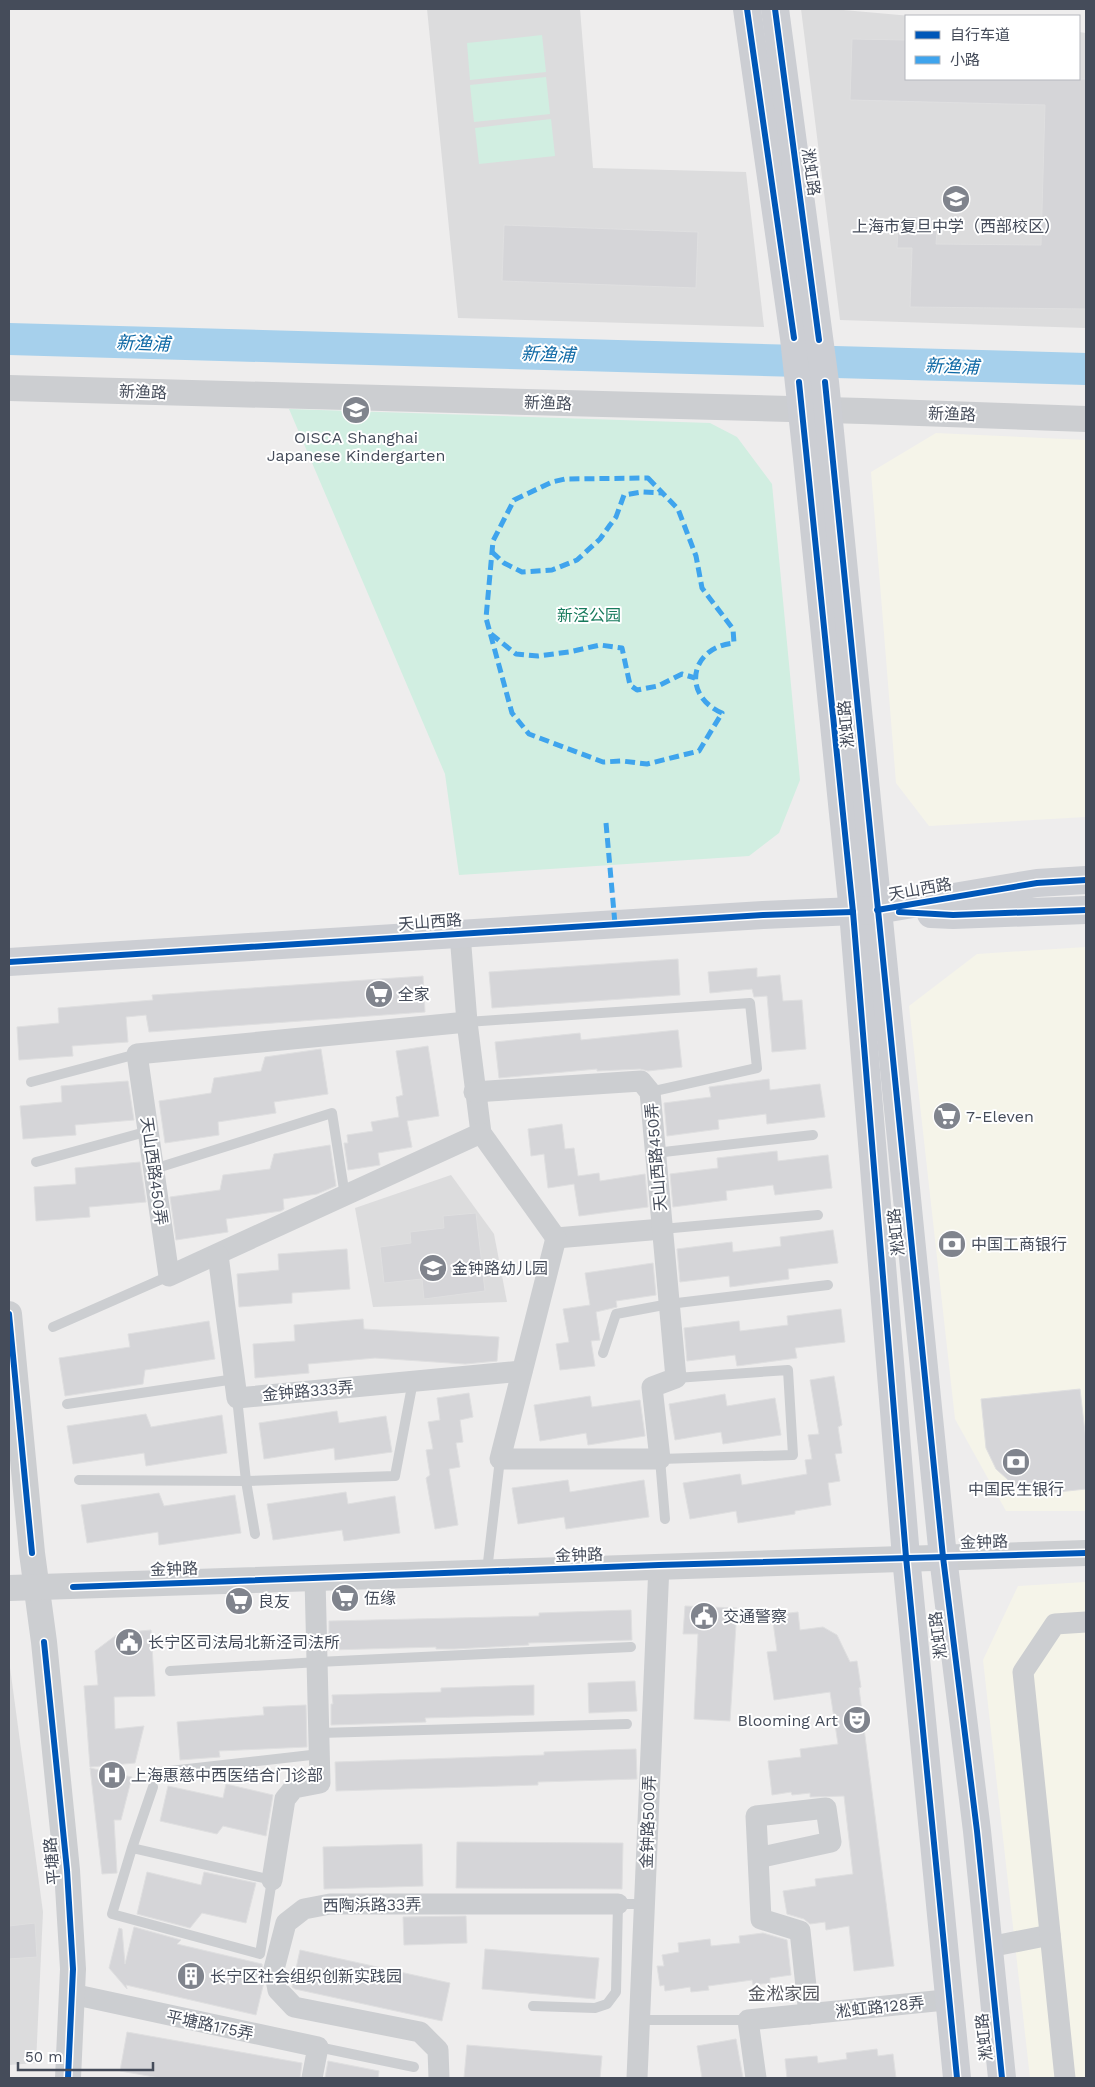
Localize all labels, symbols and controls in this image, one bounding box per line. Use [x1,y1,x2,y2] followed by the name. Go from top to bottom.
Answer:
[905,15,1080,80] legend
[950,26,1010,44] text: 自行车道
[950,51,980,69] text: 小路
[798,147,824,197] street label: 淞虹路
[941,184,971,214] school or university icon: 上海市复旦中学（西部校区）
[852,217,1060,236] place label: 上海市复旦中学（西部校区）
[116,332,173,355] water label: 新渔浦
[521,343,578,366] water label: 新渔浦
[925,355,982,378] water label: 新渔浦
[119,382,167,402] street label: 新渔路
[524,393,572,413] street label: 新渔路
[341,395,371,425] school or university icon: OISCA Shanghai Japanese Kindergarten
[928,404,976,424] street label: 新渔路
[267,428,445,465] place label: OISCA Shanghai Japanese Kindergarten
[557,606,621,625] park label: 新泾公园
[834,699,858,749] street label: 淞虹路
[887,874,953,904] street label: 天山西路
[397,910,463,934] street label: 天山西路
[364,979,394,1009] supermarket icon: 全家
[398,985,430,1004] place label: 全家
[932,1101,962,1131] supermarket icon: 7-Eleven
[642,1102,670,1212] street label: 天山西路450弄
[966,1107,1034,1126] place label: 7-Eleven
[137,1116,171,1226] street label: 天山西路450弄
[884,1207,908,1257] street label: 淞虹路
[937,1229,967,1259] bank icon: 中国工商银行
[971,1235,1067,1254] place label: 中国工商银行
[418,1253,448,1283] school or university icon: 金钟路幼儿园
[452,1259,548,1278] place label: 金钟路幼儿园
[261,1378,355,1404] street label: 金钟路333弄
[1001,1447,1031,1477] bank icon: 中国民生银行
[968,1480,1064,1499] place label: 中国民生银行
[960,1532,1008,1552] street label: 金钟路
[555,1545,603,1565] street label: 金钟路
[150,1559,198,1579] street label: 金钟路
[330,1583,360,1613] supermarket icon: 伍缘
[224,1586,254,1616] supermarket icon: 良友
[364,1589,396,1608] place label: 伍缘
[258,1592,290,1611] place label: 良友
[689,1601,719,1631] public building icon: 交通警察
[723,1607,787,1626] place label: 交通警察
[926,1610,950,1660] street label: 淞虹路
[114,1627,144,1657] public building icon: 长宁区司法局北新泾司法所
[148,1633,340,1652] place label: 长宁区司法局北新泾司法所
[842,1705,872,1735] theatre icon: Blooming Art
[737,1711,838,1730] place label: Blooming Art
[97,1760,127,1790] hospital icon: 上海惠慈中西医结合门诊部
[131,1766,323,1785] place label: 上海惠慈中西医结合门诊部
[637,1775,659,1869] street label: 金钟路500弄
[40,1836,64,1886] street label: 平塘路
[323,1895,421,1915] street label: 西陶浜路33弄
[176,1961,206,1991] building icon: 长宁区社会组织创新实践园
[210,1967,402,1986] place label: 长宁区社会组织创新实践园
[748,1983,820,2004] district label: 金淞家园
[835,1993,925,2021] street label: 淞虹路128弄
[165,2007,255,2043] street label: 平塘路175弄
[972,2012,996,2062] street label: 淞虹路
[18,2040,152,2072] scale bar
[25,2048,62,2066] text: 50 m

